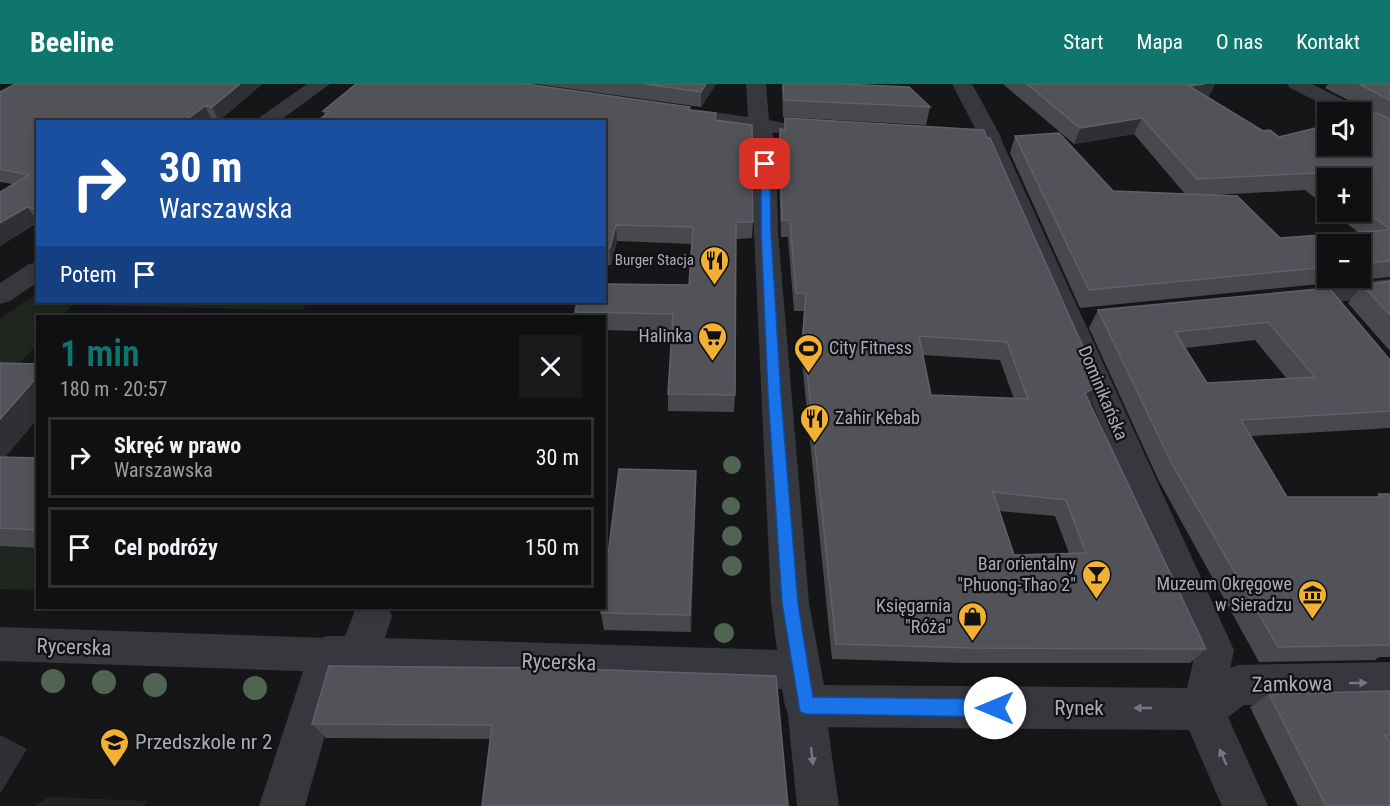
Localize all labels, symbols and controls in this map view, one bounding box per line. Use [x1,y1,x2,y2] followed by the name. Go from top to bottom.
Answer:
[30,26,114,59] text: Beeline
[1063,30,1104,54] text: Start
[1137,30,1183,54] text: Mapa
[1216,30,1263,54] text: O nas
[1296,30,1360,54] text: Kontakt
[1317,102,1371,288] map controls
[1317,102,1371,156] button: sound
[739,138,790,189] pin
[159,143,242,192] text: 30 m
[60,144,138,222] icon: right
[748,147,781,180] icon: arrive
[1317,168,1371,222] button: +
[159,193,292,225] text: Warszawska
[1317,234,1371,288] button: −
[699,244,731,286] restaurant icon: Burger Stacja
[615,251,694,269] place label: Burger Stacja
[128,258,161,291] icon: arrive
[60,262,116,287] text: Potem
[697,320,729,362] supermarket icon: Halinka
[639,325,692,346] place label: Halinka
[792,332,824,374] sports icon: City Fitness
[60,333,140,375] text: 1 min
[519,335,582,398] button: close
[829,337,912,358] place label: City Fitness
[1074,343,1133,443] street label: Dominikańska
[60,377,167,401] text: 180 m · 20:57
[798,402,830,444] restaurant icon: Zahir Kebab
[835,407,920,428] place label: Zahir Kebab
[114,433,241,458] text: Skręć w prawo
[63,441,96,474] icon: right
[536,445,579,470] text: 30 m
[114,458,213,482] text: Warszawska
[63,531,96,564] icon: arrive
[114,535,218,560] text: Cel podróży
[525,535,579,560] text: 150 m
[957,553,1076,595] place label: Bar orientalny "Phuong-Thao 2"
[1081,558,1113,600] bar icon: Bar orientalny "Phuong-Thao 2"
[1156,573,1292,615] place label: Muzeum Okręgowe w Sieradzu
[1297,578,1329,620] museum icon: Muzeum Okręgowe w Sieradzu
[876,595,951,637] place label: Księgarnia "Róża"
[956,600,988,642] shop icon: Księgarnia "Róża"
[36,634,112,660] street label: Rycerska
[521,649,597,675] street label: Rycerska
[1252,671,1332,697] street label: Zamkowa
[963,676,1027,740] position arrow
[1349,678,1368,688] one-way arrow
[1054,696,1104,720] street label: Rynek
[1134,703,1153,713] one-way arrow
[98,726,130,768] school or university icon: Przedszkole nr 2
[135,730,272,754] place label: Przedszkole nr 2
[807,746,817,765] one-way arrow
[1218,748,1228,766] one-way arrow

